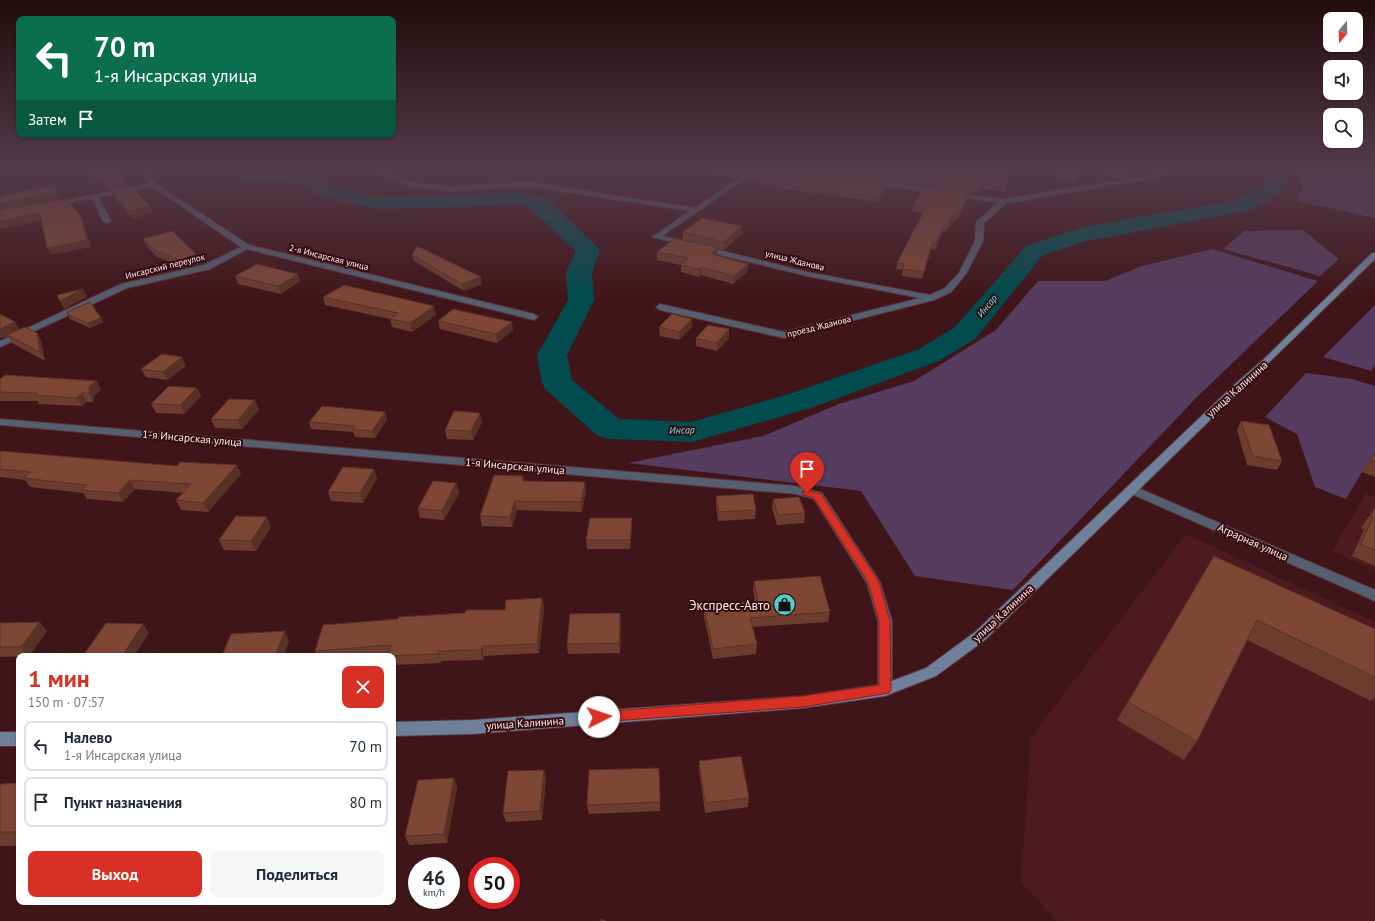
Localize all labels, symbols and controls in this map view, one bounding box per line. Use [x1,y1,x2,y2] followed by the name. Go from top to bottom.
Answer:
[1323,12,1363,52] north arrow
[1323,12,1363,148] map controls
[94,28,155,65] text: 70 m
[28,32,80,84] icon: left
[1323,60,1363,100] button: sound
[94,64,257,87] text: 1-я Инсарская улица
[75,108,97,130] icon: arrive
[1323,108,1363,148] button: search
[28,110,67,129] text: Затем
[288,242,370,272] street label: 2-я Инсарская улица
[764,247,826,273] street label: улица Жданова
[124,251,206,281] street label: Инсарский переулок
[974,292,1000,320] water label: Инсар
[786,313,852,339] street label: проезд Жданова
[1203,358,1271,420] street label: улица Калинина
[669,423,695,437] water label: Инсар
[142,427,242,449] street label: 1-я Инсарская улица
[790,452,824,493] pin
[465,455,565,477] street label: 1-я Инсарская улица
[796,458,818,480] icon: arrive
[1216,520,1290,564] street label: Аграрная улица
[970,581,1036,645] street label: улица Калинина
[772,592,798,618] shop icon: Экспресс-Авто
[689,597,770,614] place label: Экспресс-Авто
[28,663,90,694] text: 1 мин
[342,666,384,708] button: close
[28,694,105,711] text: 150 m · 07:57
[578,696,620,738] position arrow
[486,713,564,733] street label: улица Калинина
[64,728,112,747] text: Налево
[30,735,52,757] icon: left
[349,737,382,756] text: 70 m
[64,747,182,764] text: 1-я Инсарская улица
[30,791,52,813] icon: arrive
[64,793,182,812] text: Пункт назначения
[349,793,382,812] text: 80 m
[28,851,202,897] button: Выход
[210,851,384,897] button: Поделиться
[468,857,520,909] speed limit sign: 50
[423,865,445,891] text: 46
[423,886,445,899] text: km/h

